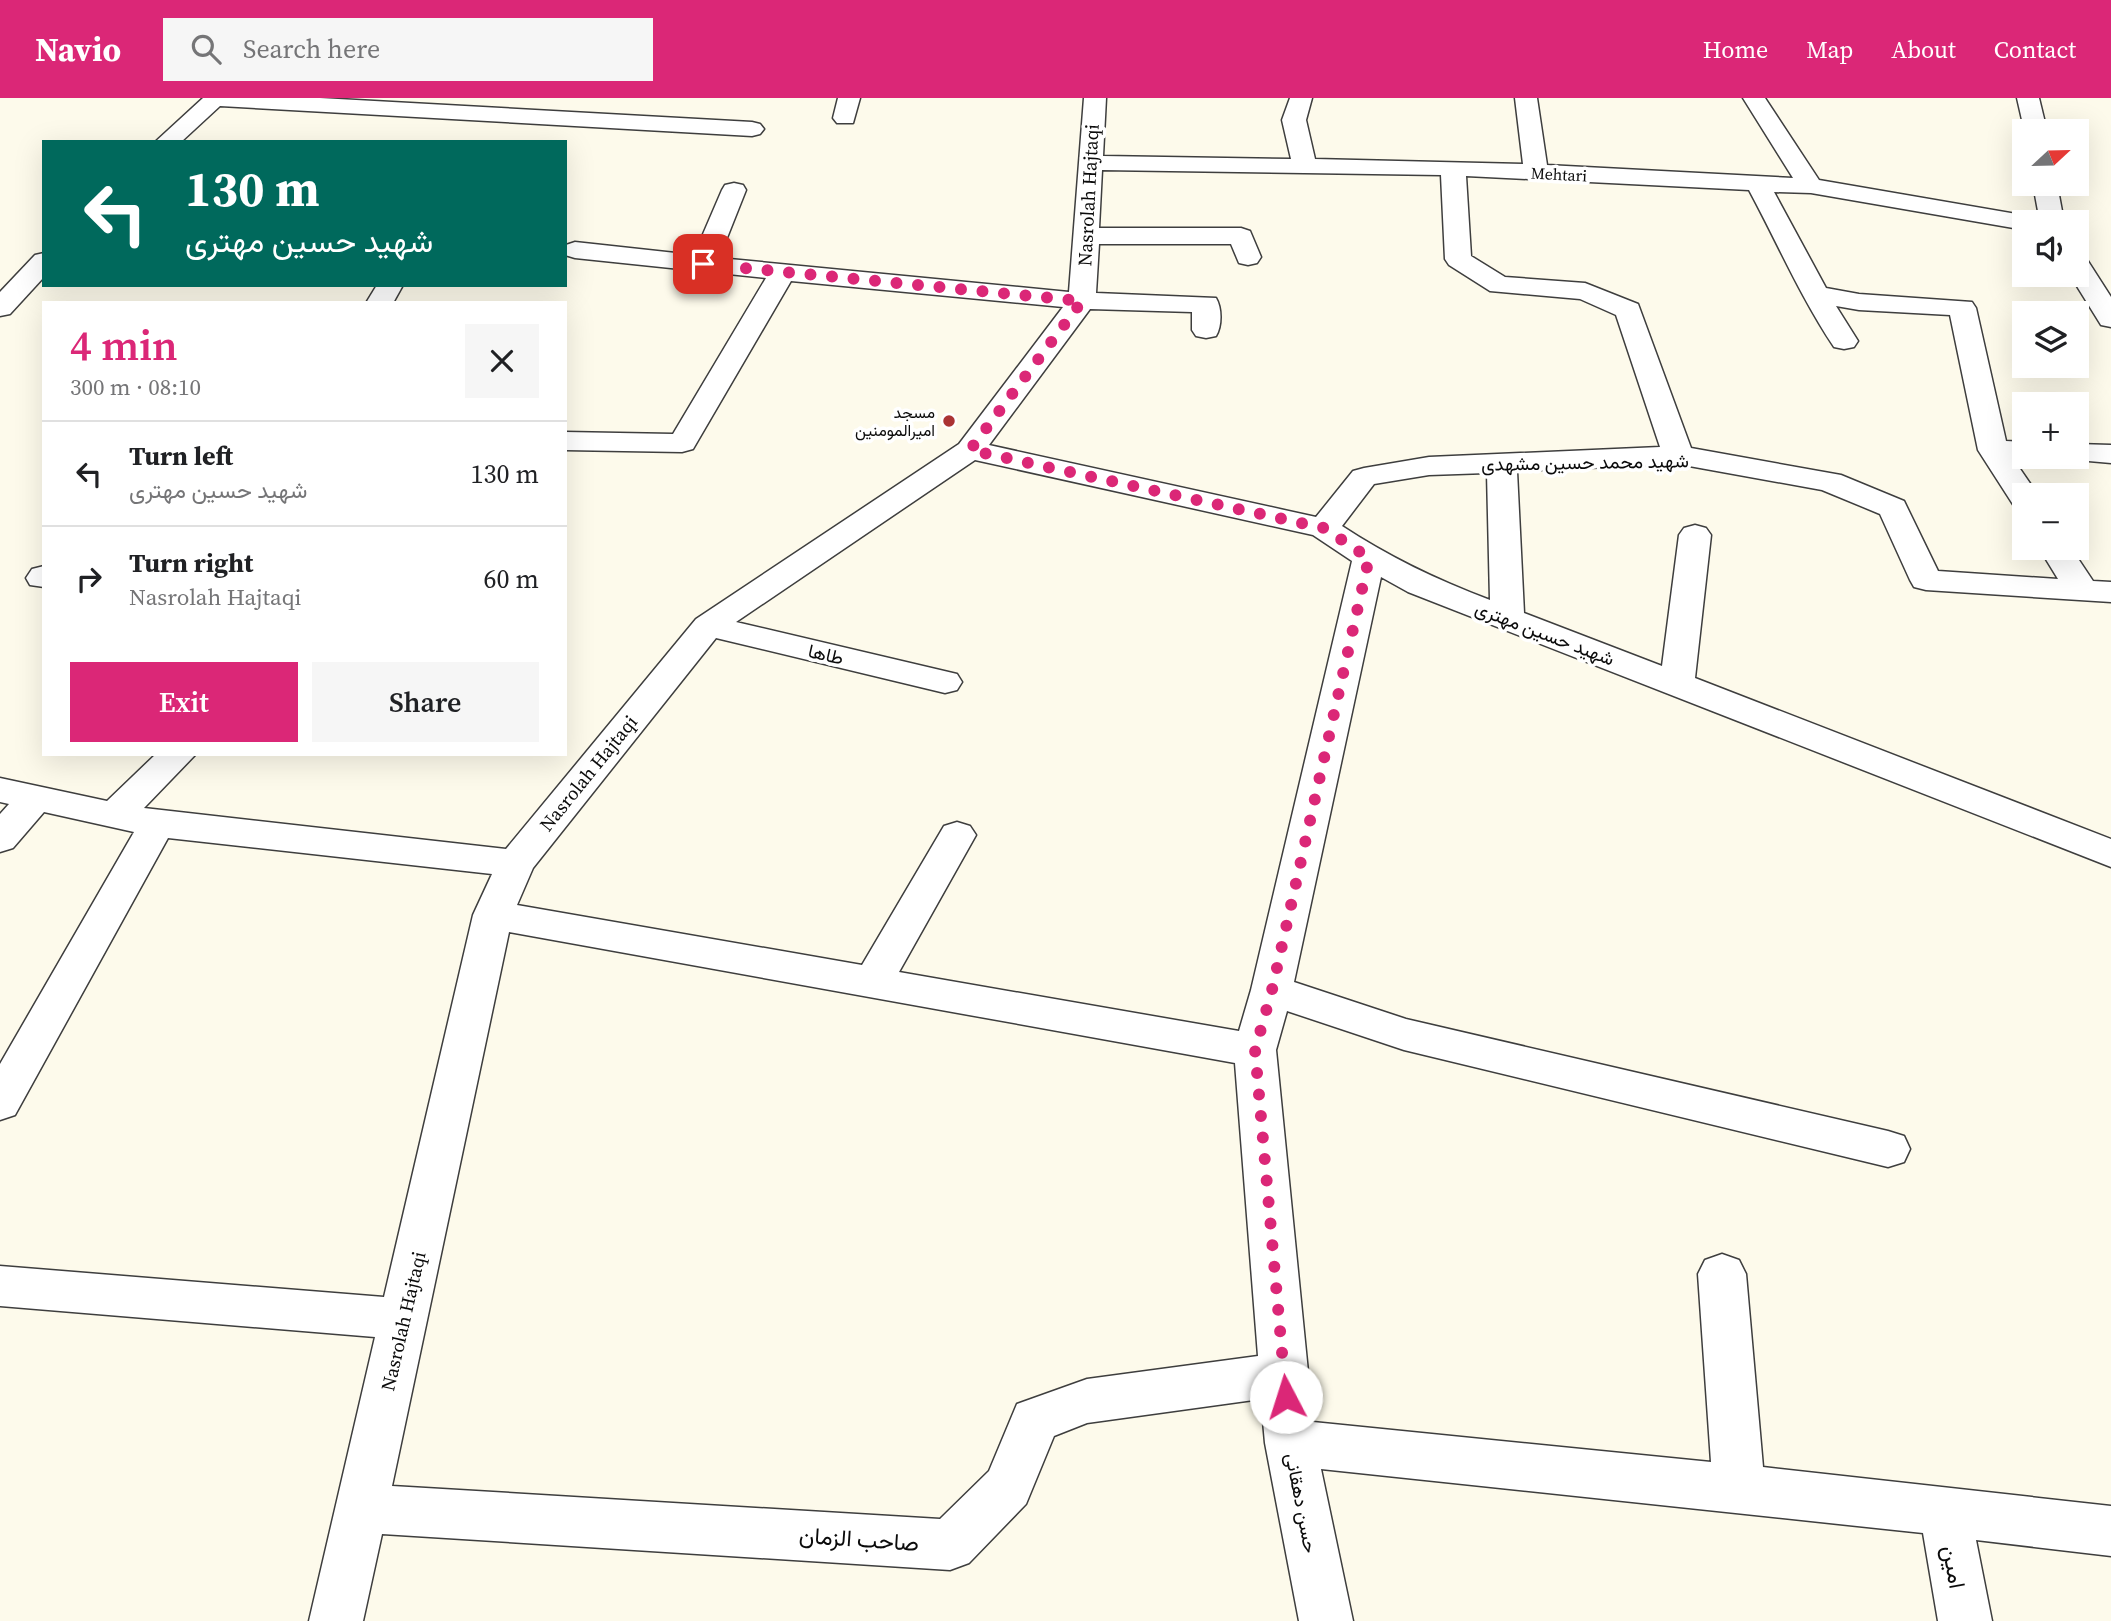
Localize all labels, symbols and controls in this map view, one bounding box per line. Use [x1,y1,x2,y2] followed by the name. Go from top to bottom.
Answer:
[163,18,653,81] search box
[35,27,121,72] text: Navio
[187,30,225,68] icon: search
[243,31,380,67] text: Search here
[1703,33,1768,66] text: Home
[1806,33,1853,66] text: Map
[1891,33,1956,66] text: About
[1994,33,2076,66] text: Contact
[2012,119,2090,196] north arrow
[2012,119,2089,560] map controls
[1071,123,1105,267] street label: Nasrolah Hajtaqi
[185,155,320,222] text: 130 m
[1530,162,1588,186] street label: Mehtari
[70,168,161,259] icon: left
[2012,210,2089,287] button: sound
[185,219,433,263] text: شهید حسین مهتری
[673,234,733,294] pin
[684,245,722,283] icon: arrive
[2012,301,2089,378] button: layers
[70,316,178,374] text: 4 min
[465,324,539,398] button: close
[70,371,201,403] text: 300 m · 08:10
[2012,392,2089,469] button: +
[855,401,935,441] place label: مسجد امیرالمومنین
[941,413,957,429] marker: مسجد امیرالمومنین
[129,438,233,474] text: Turn left
[1481,447,1689,477] street label: شهید محمد حسین مشهدی
[70,455,108,493] icon: left
[471,456,539,492] text: 130 m
[129,474,308,506] text: شهید حسین مهتری
[2012,483,2089,560] button: −
[129,545,253,581] text: Turn right
[70,560,108,598] icon: right
[484,561,539,597] text: 60 m
[129,581,301,613] text: Nasrolah Hajtaqi
[1472,594,1619,672] street label: شهید حسین مهتری
[806,637,846,671] street label: طاها
[70,662,298,742] button: Exit
[312,662,539,742] button: Share
[533,709,643,836] street label: Nasrolah Hajtaqi
[374,1248,432,1393] street label: Nasrolah Hajtaqi
[1249,1360,1323,1434] position arrow
[1280,1451,1324,1555] street label: حسن دهقانی
[798,1519,920,1559] street label: صاحب الزمان
[1934,1543,1974,1591] street label: امین

